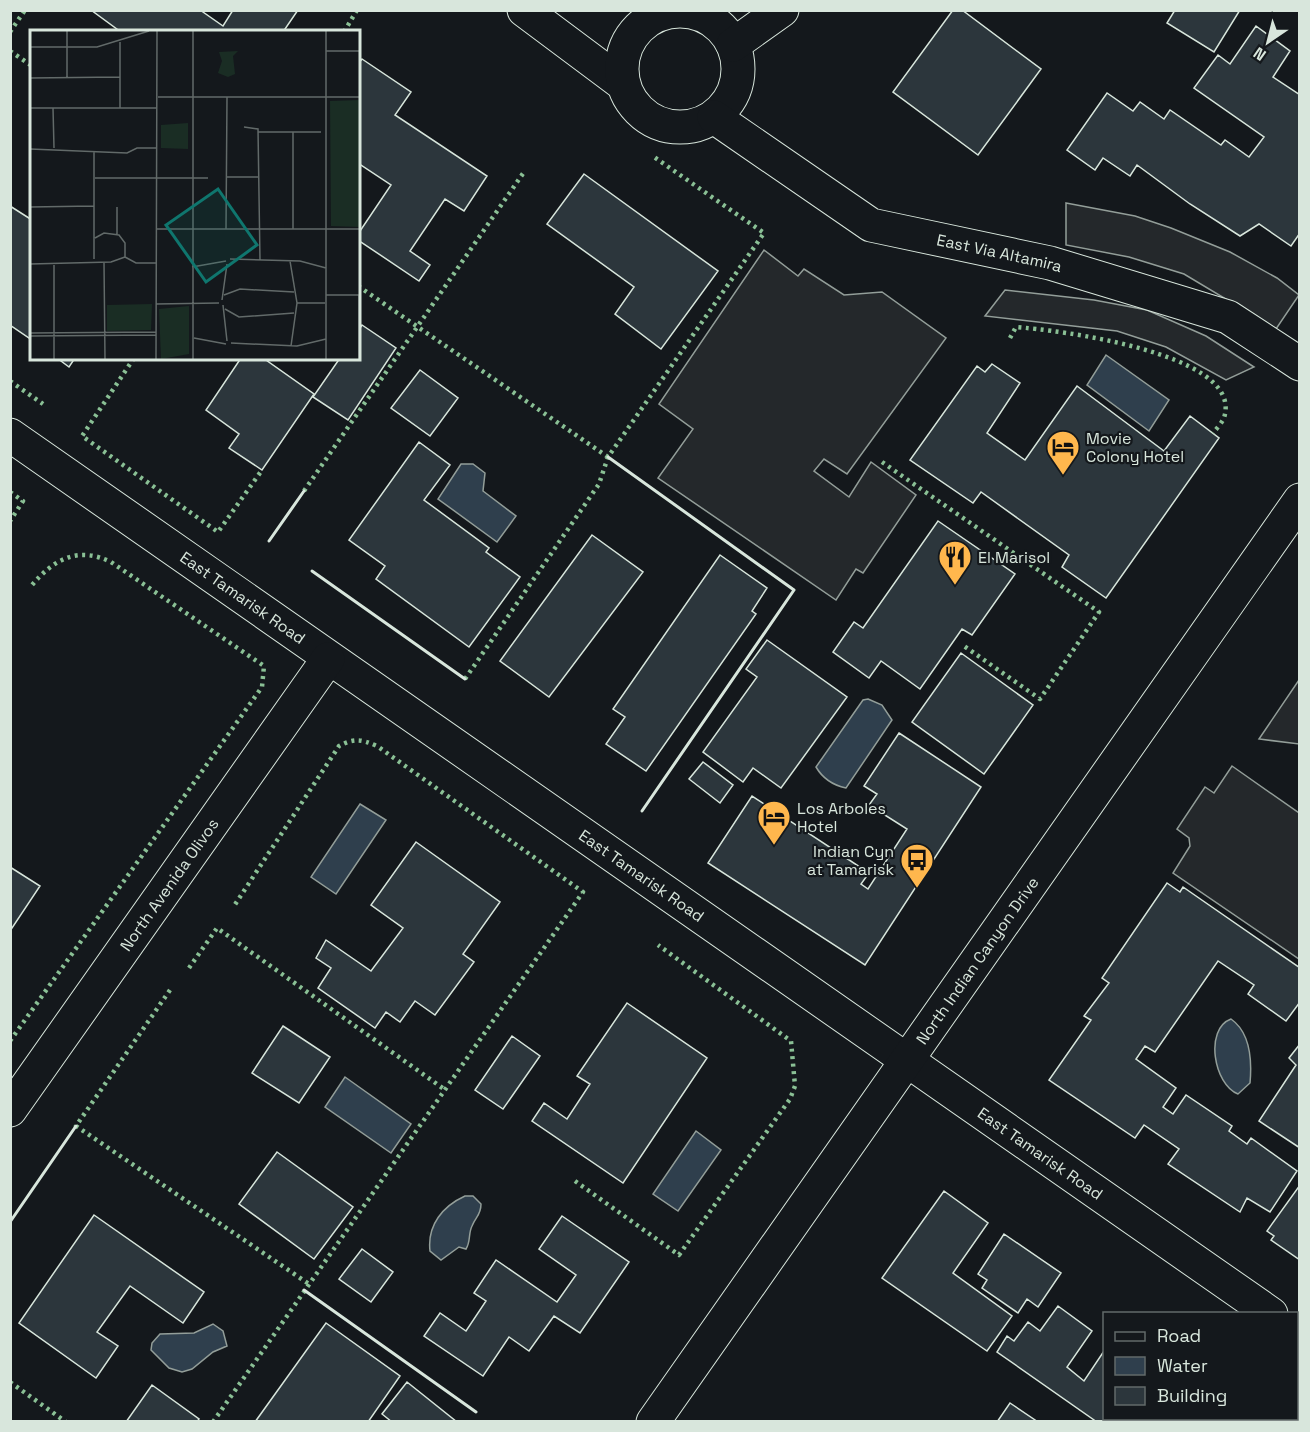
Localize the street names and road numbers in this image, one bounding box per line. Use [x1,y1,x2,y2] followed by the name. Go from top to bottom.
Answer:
[935,229,1065,277] street label: East Via Altamira
[176,547,309,649] street label: East Tamarisk Road
[115,814,224,955] street label: North Avenida Olivos
[575,825,708,927] street label: East Tamarisk Road
[911,873,1043,1049] street label: North Indian Canyon Drive
[973,1103,1107,1205] street label: East Tamarisk Road

